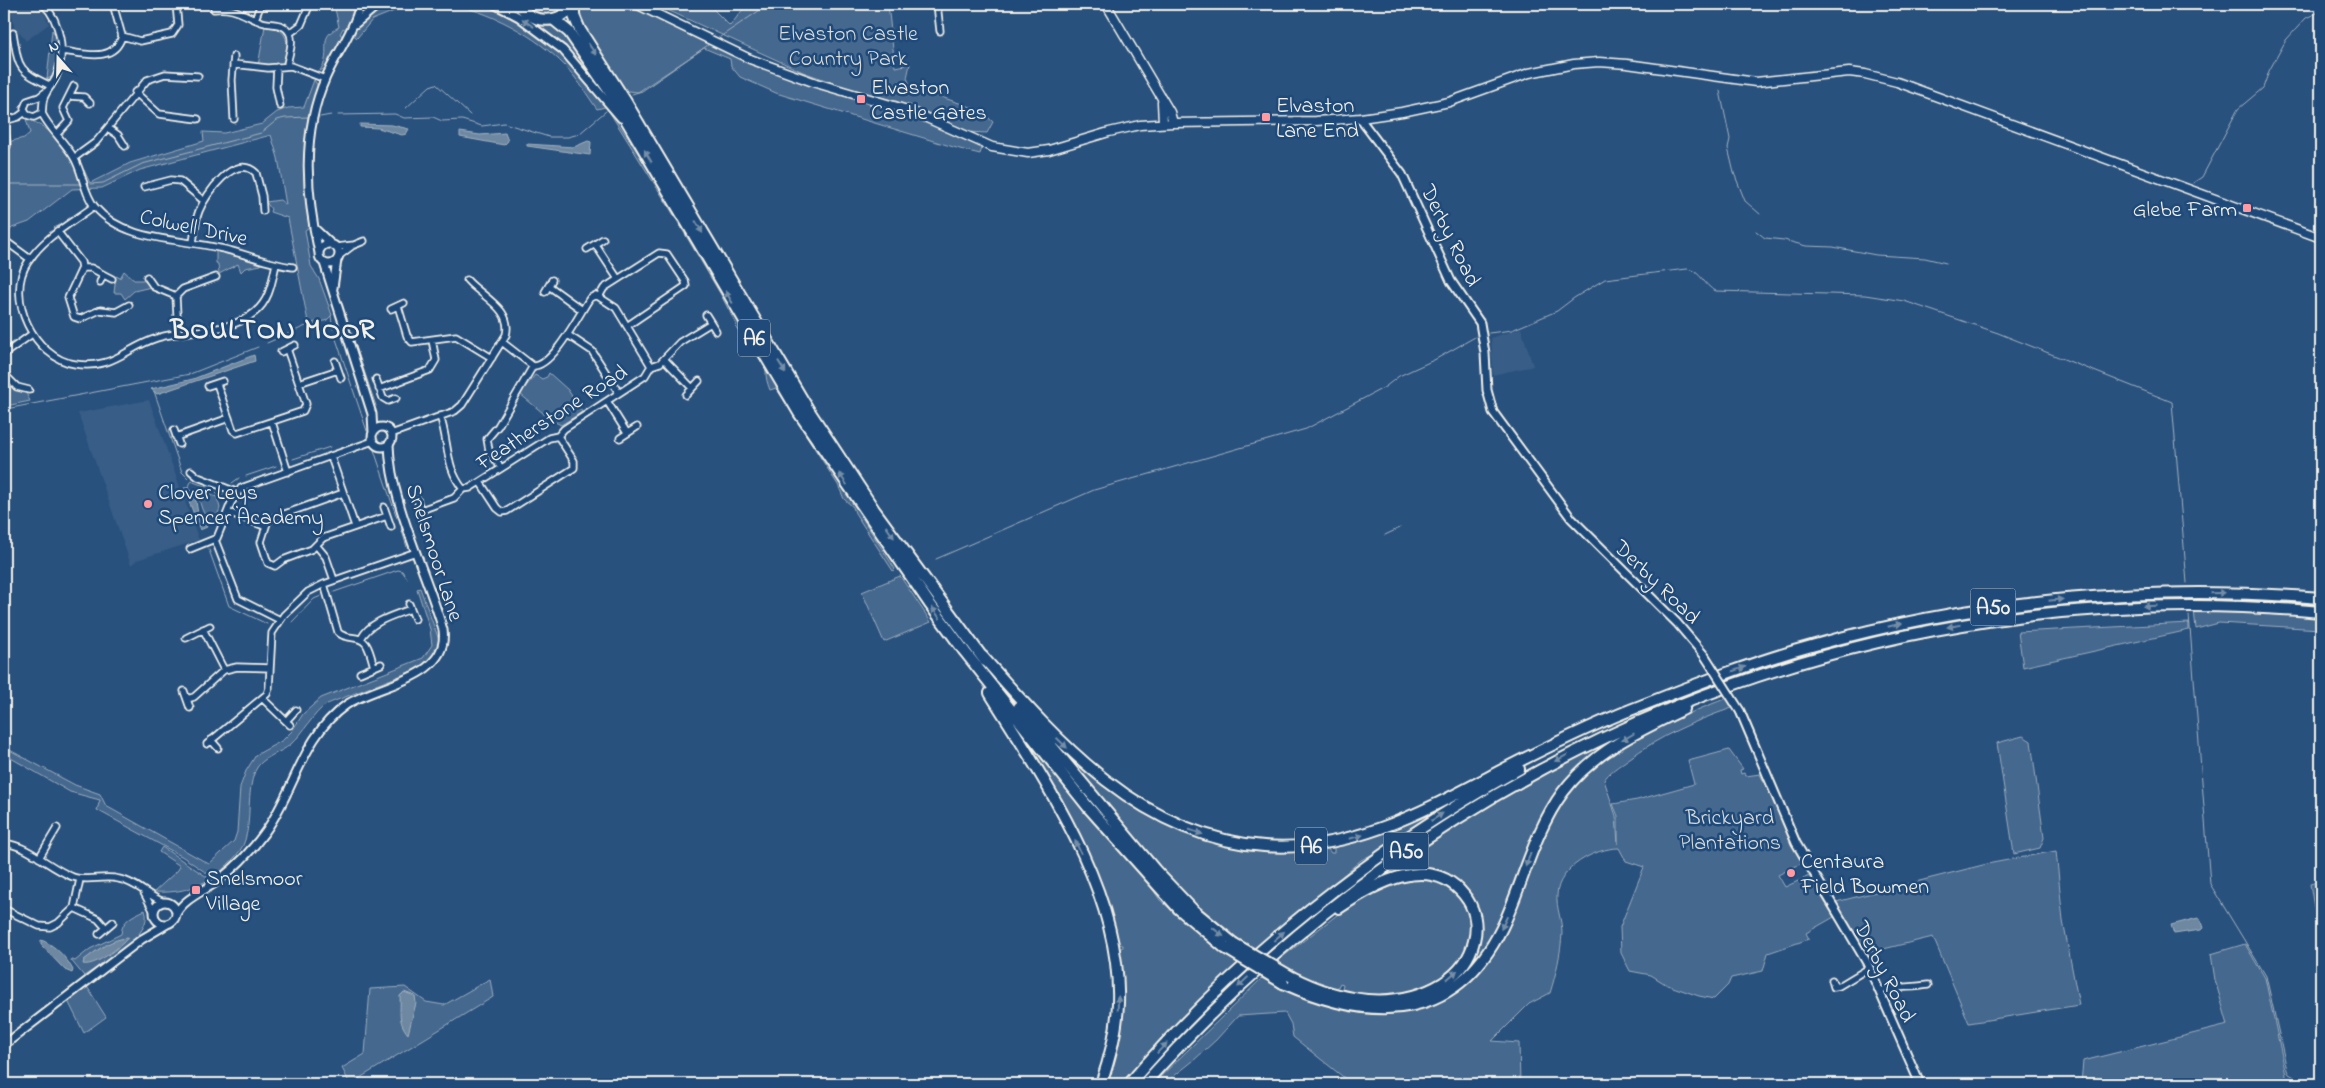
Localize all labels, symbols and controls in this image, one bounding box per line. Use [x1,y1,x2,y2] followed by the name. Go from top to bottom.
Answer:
[521,18,535,28] one-way arrow
[778,19,918,77] park label: Elvaston Castle Country Park
[32,32,82,82] north arrow
[46,36,62,59] text: N
[588,42,597,56] one-way arrow
[871,73,987,130] place label: Elvaston Castle Gates
[1276,91,1359,148] place label: Elvaston Lane End
[855,93,867,105] marker: Elvaston Castle Gates
[1260,111,1272,123] marker: Elvaston Lane End
[643,150,652,163] one-way arrow
[1409,179,1488,293] street label: Derby Road
[2133,195,2237,227] place label: Glebe Farm
[136,202,250,256] street label: Colwell Drive
[2241,202,2253,214] marker: Glebe Farm
[695,220,704,233] one-way arrow
[725,289,733,304] one-way arrow
[168,311,376,352] district label: BOULTON MOOR
[738,319,770,356] road number: A6
[470,358,635,480] street label: Featherstone Road
[777,360,787,373] one-way arrow
[838,472,848,486] one-way arrow
[158,478,323,536] place label: Clover Leys Spencer Academy
[396,480,470,626] street label: Snelsmoor Lane
[142,498,154,510] marker: Clover Leys Spencer Academy
[885,525,895,539] one-way arrow
[1604,533,1707,634] street label: Derby Road
[1970,588,2016,626] road number: A50
[2210,589,2226,597] one-way arrow
[2048,596,2064,604] one-way arrow
[2142,602,2158,610] one-way arrow
[931,606,941,619] one-way arrow
[1888,621,1903,629] one-way arrow
[1946,622,1962,630] one-way arrow
[1732,665,1747,673] one-way arrow
[1622,733,1635,742] one-way arrow
[1056,737,1068,749] one-way arrow
[1554,754,1568,762] one-way arrow
[1679,803,1781,860] park label: Brickyard Plantations
[1431,813,1444,822] one-way arrow
[1295,828,1327,864] road number: A6
[1189,829,1204,837] one-way arrow
[1384,832,1428,869] road number: A50
[1349,833,1364,841] one-way arrow
[1074,840,1082,854] one-way arrow
[1800,847,1929,904] place label: Centaura Field Bowmen
[1524,853,1532,868] one-way arrow
[205,864,303,922] place label: Snelsmoor Village
[1785,867,1797,879] marker: Centaura Field Bowmen
[190,884,202,896] marker: Snelsmoor Village
[1843,915,1923,1029] street label: Derby Road
[1499,916,1507,930] one-way arrow
[1211,926,1224,937] one-way arrow
[1273,930,1286,941] one-way arrow
[1446,969,1458,981] one-way arrow
[1238,976,1250,988] one-way arrow
[1114,994,1122,1010] one-way arrow
[1156,1042,1168,1054] one-way arrow

